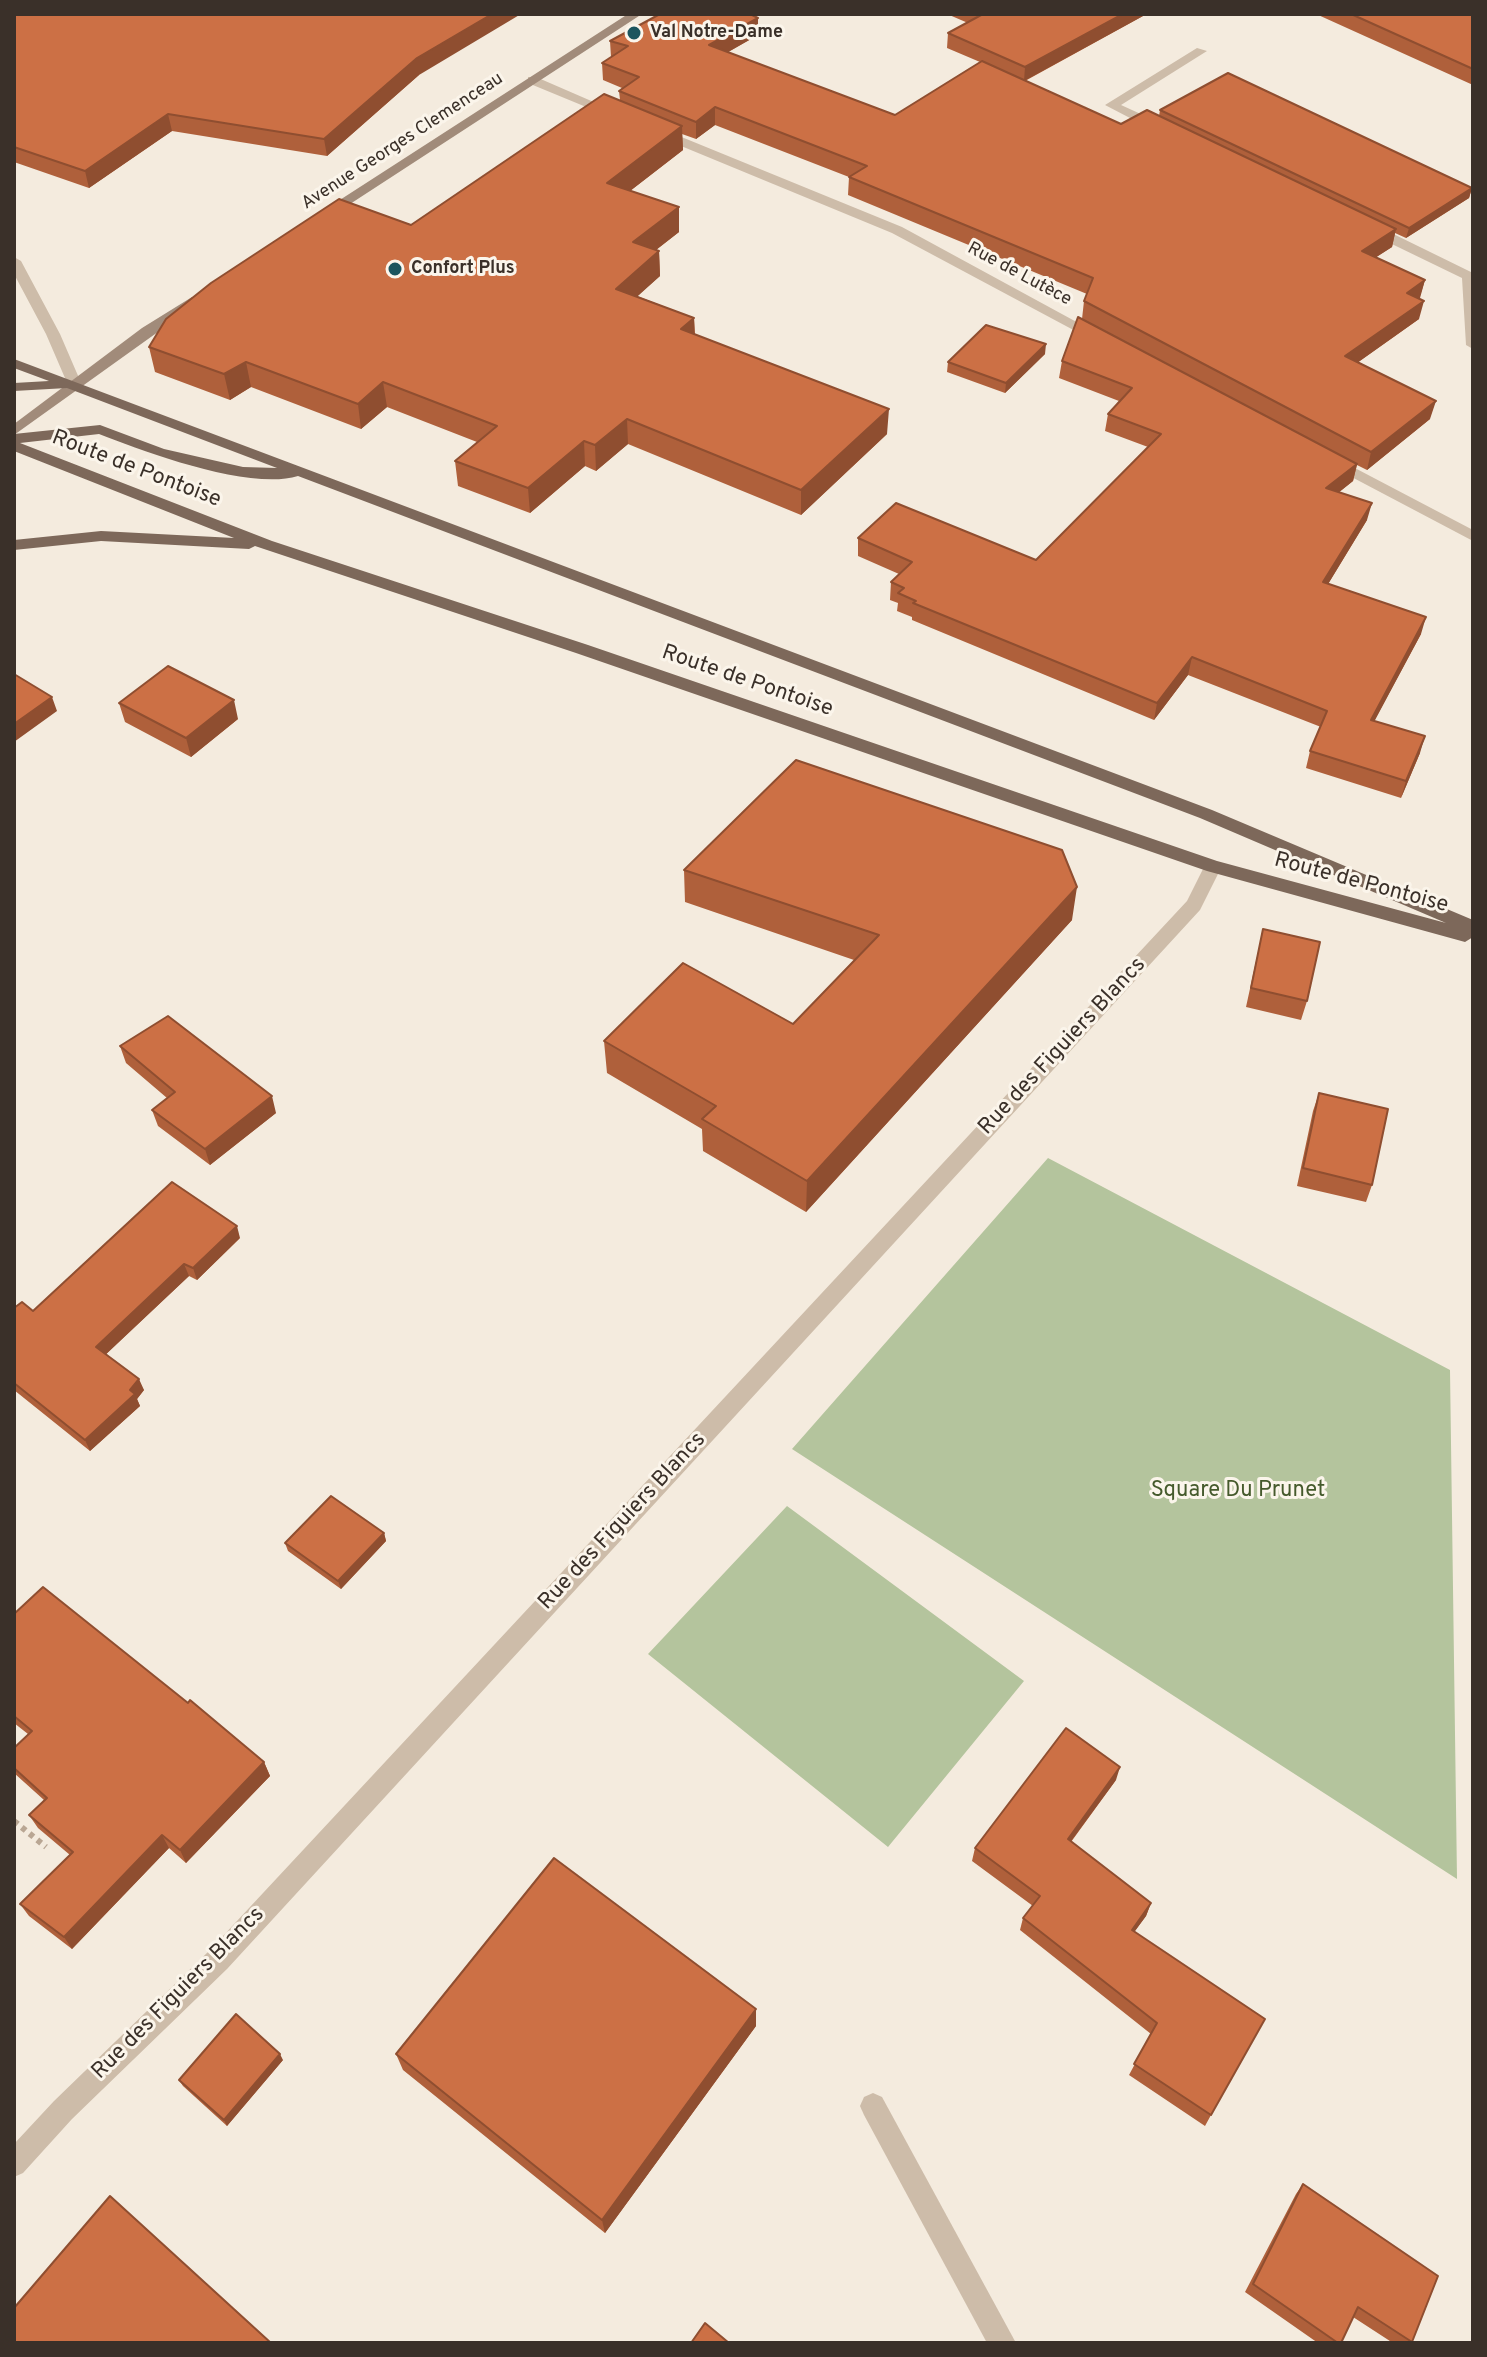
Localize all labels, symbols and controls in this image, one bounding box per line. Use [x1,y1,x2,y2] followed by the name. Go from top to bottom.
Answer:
[650,22,783,44] place label: Val Notre-Dame
[625,24,643,42] marker: Val Notre-Dame
[298,69,508,215] street label: Avenue Georges Clemenceau
[963,238,1075,312] street label: Rue de Lutèce
[411,258,515,280] place label: Confort Plus
[386,260,404,278] marker: Confort Plus
[48,426,224,514] street label: Route de Pontoise
[658,640,836,724] street label: Route de Pontoise
[1271,848,1451,920] street label: Route de Pontoise
[974,953,1152,1141] street label: Rue des Figuiers Blancs
[534,1428,712,1616] street label: Rue des Figuiers Blancs
[1151,1479,1325,1505] park label: Square Du Prunet
[87,1902,271,2086] street label: Rue des Figuiers Blancs

